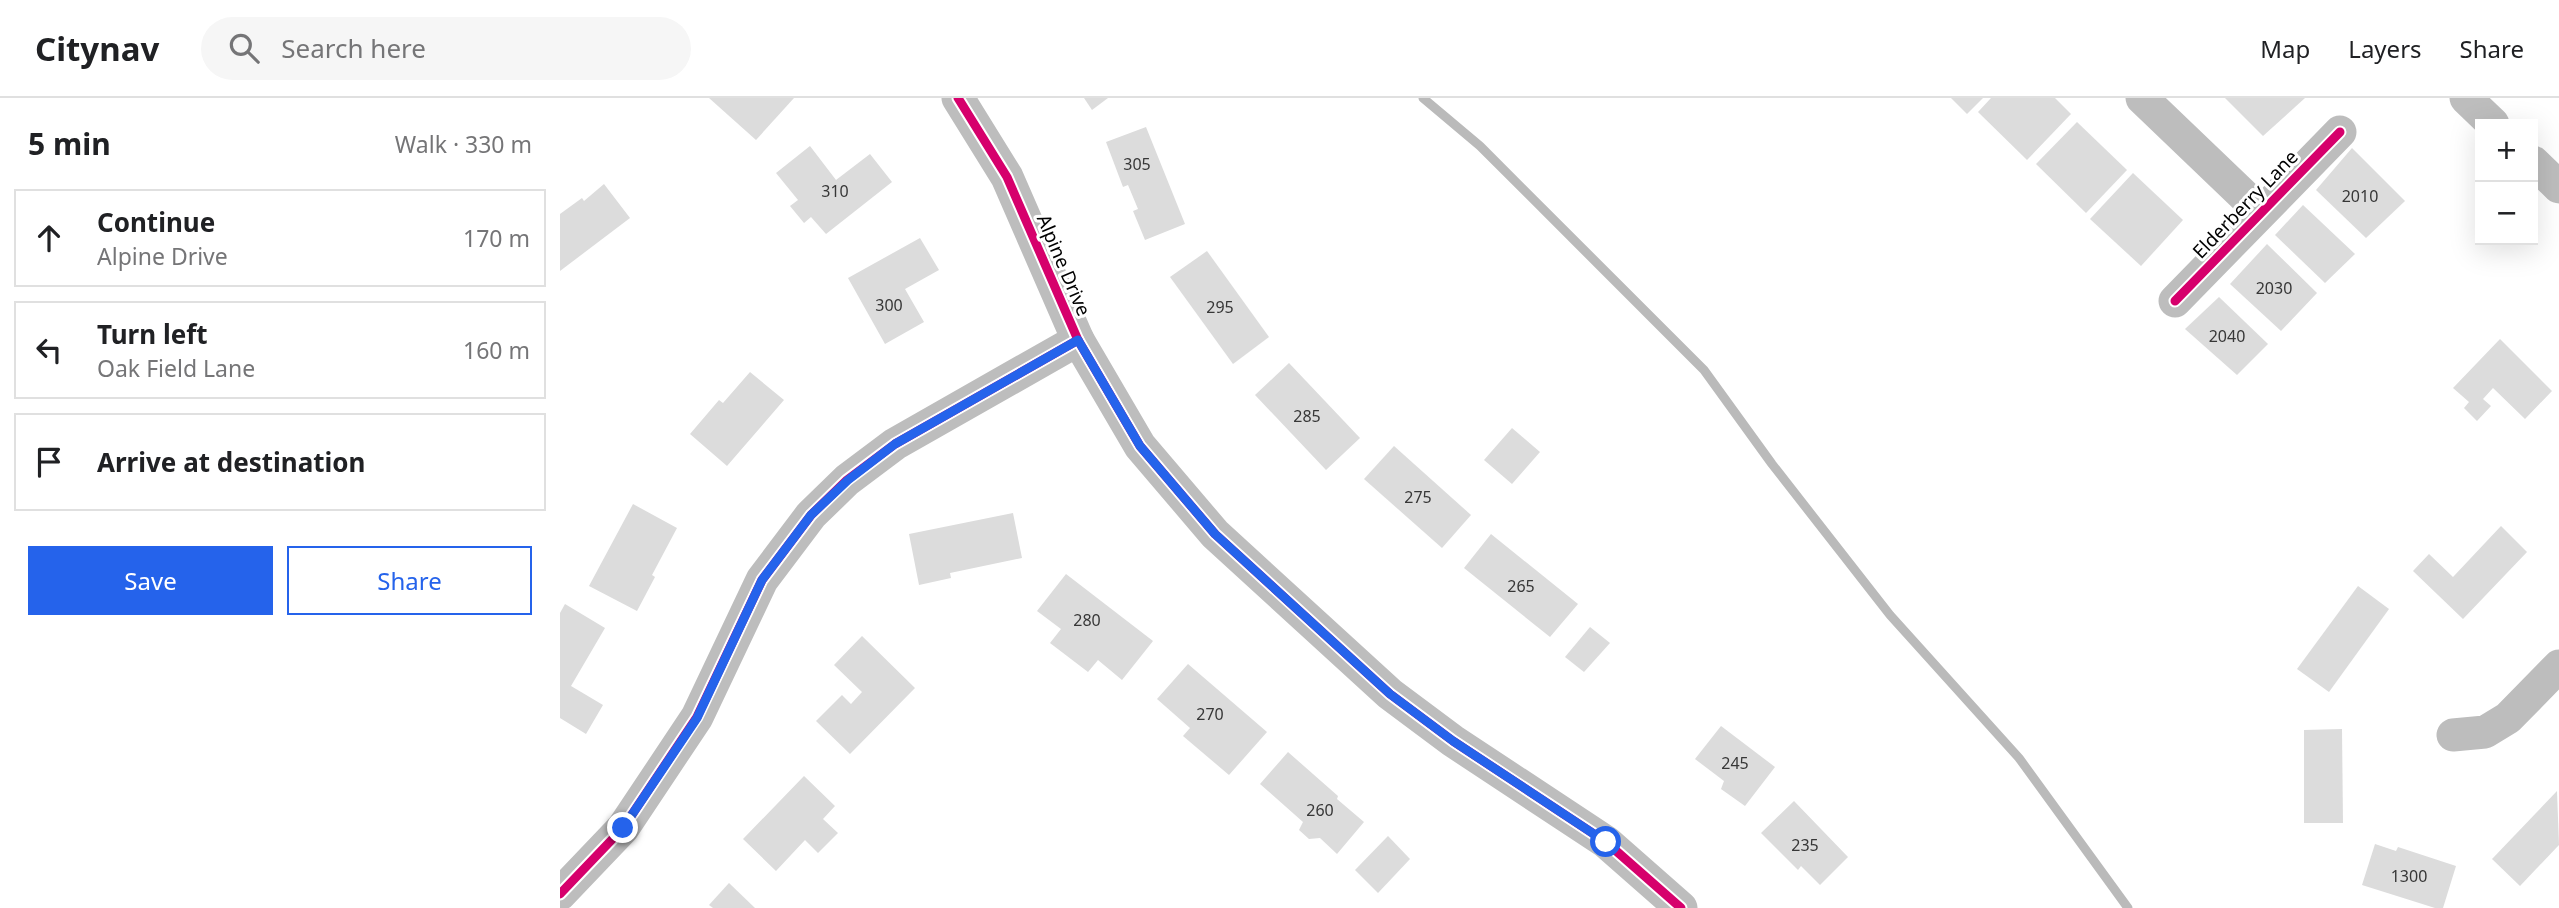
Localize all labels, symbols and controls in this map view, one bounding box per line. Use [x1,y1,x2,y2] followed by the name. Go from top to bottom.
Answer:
[201,17,691,80] search box
[35,26,159,71] text: Citynav
[225,29,263,67] icon: search
[281,30,426,66] text: Search here
[2260,32,2310,65] text: Map
[2348,32,2422,65] text: Layers
[2460,32,2524,65] text: Share
[2475,119,2538,245] map controls
[2475,119,2538,182] button: +
[28,123,111,164] text: 5 min
[395,128,532,160] text: Walk · 330 m
[2186,144,2304,264] street label: Elderberry Lane
[1123,153,1151,175] house number: 305
[821,180,849,202] house number: 310
[2475,182,2538,245] button: −
[2342,185,2378,207] house number: 2010
[97,204,215,240] text: Continue
[1031,210,1097,320] street label: Alpine Drive
[30,219,68,257] icon: ahead
[463,222,530,254] text: 170 m
[97,240,228,272] text: Alpine Drive
[2256,277,2292,299] house number: 2030
[875,294,903,316] house number: 300
[1206,296,1234,318] house number: 295
[97,316,208,352] text: Turn left
[2209,325,2245,347] house number: 2040
[30,331,68,369] icon: left
[463,334,530,366] text: 160 m
[97,352,255,384] text: Oak Field Lane
[1293,405,1321,427] house number: 285
[30,443,68,481] icon: arrive
[97,444,366,480] text: Arrive at destination
[1404,486,1432,508] house number: 275
[28,546,273,615] button: Save
[287,546,532,615] button: Share
[1507,575,1535,597] house number: 265
[1073,609,1101,631] house number: 280
[1196,703,1224,725] house number: 270
[1721,752,1749,774] house number: 245
[1306,799,1334,821] house number: 260
[607,812,638,843] route end
[1590,826,1621,857] route start
[1791,834,1819,856] house number: 235
[2391,865,2427,887] house number: 1300

